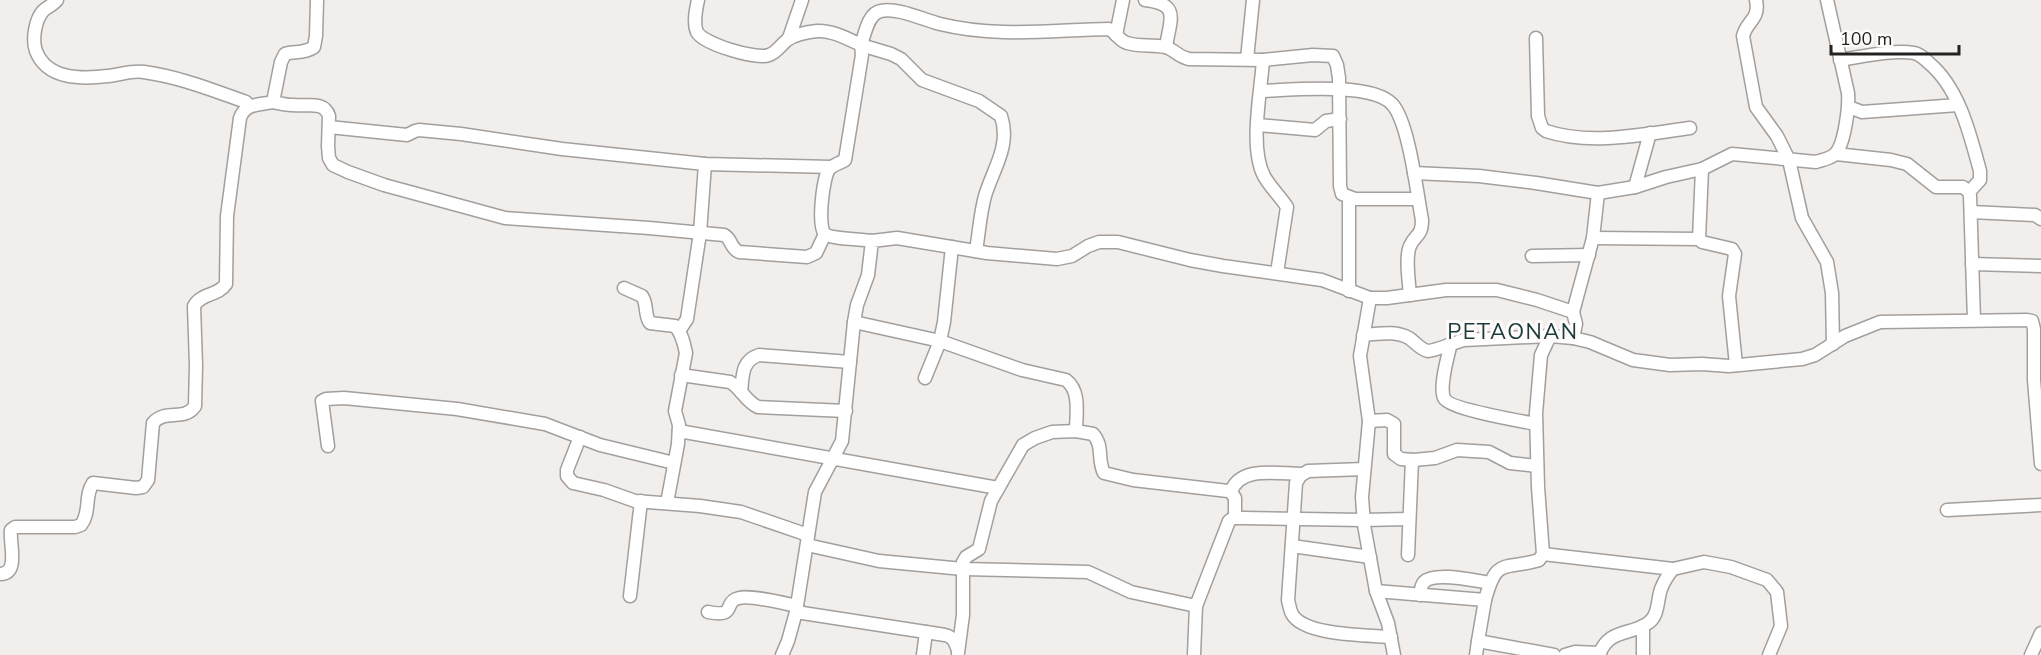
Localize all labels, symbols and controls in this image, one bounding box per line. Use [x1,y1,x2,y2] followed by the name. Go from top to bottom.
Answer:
[1831,18,1958,56] scale bar
[1840,27,1892,51] text: 100 m
[1447,317,1579,347] district label: PETAONAN

